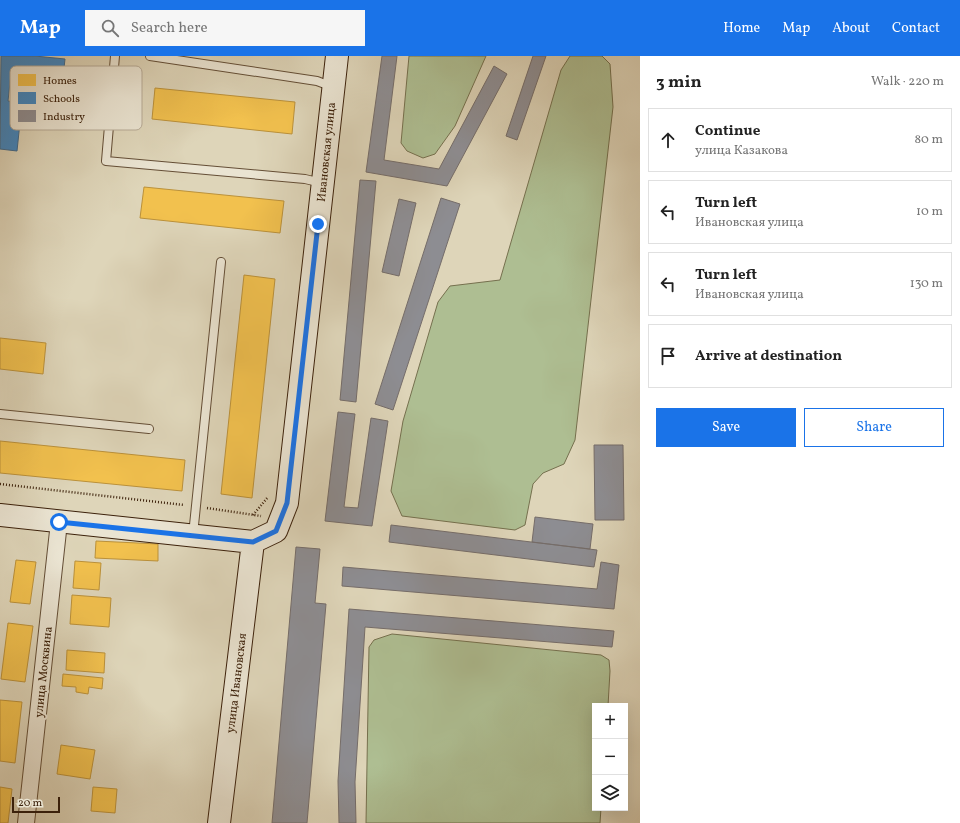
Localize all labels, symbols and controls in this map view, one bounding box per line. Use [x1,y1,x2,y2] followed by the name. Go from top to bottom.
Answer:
[85,10,365,46] search box
[20,15,61,41] text: Map
[99,17,121,39] icon: search
[131,18,208,39] text: Search here
[723,19,760,38] text: Home
[782,19,810,38] text: Map
[832,19,870,38] text: About
[892,19,940,38] text: Contact
[10,66,142,130] legend
[656,71,702,94] text: 3 min
[871,73,944,91] text: Walk · 220 m
[43,74,77,89] text: Homes
[43,92,80,107] text: Schools
[314,101,340,203] street label: Ивановская улица
[43,110,85,125] text: Industry
[695,121,760,142] text: Continue
[657,129,679,151] icon: ahead
[914,131,943,149] text: 80 m
[695,142,788,160] text: улица Казакова
[695,193,757,214] text: Turn left
[657,201,679,223] icon: left
[916,203,943,221] text: 10 m
[695,214,804,232] text: Ивановская улица
[309,215,327,233] route end
[695,265,757,286] text: Turn left
[657,273,679,295] icon: left
[910,275,943,293] text: 130 m
[695,286,804,304] text: Ивановская улица
[657,345,679,367] icon: arrive
[695,346,842,367] text: Arrive at destination
[656,408,796,447] button: Save
[804,408,944,447] button: Share
[50,513,68,531] route start
[31,626,57,718] street label: улица Москвина
[223,632,251,734] street label: улица Ивановская
[592,703,628,811] map controls
[592,703,628,739] button: +
[592,739,628,775] button: −
[592,775,628,811] button: layers
[12,795,60,814] scale bar
[18,796,42,811] text: 20 m

